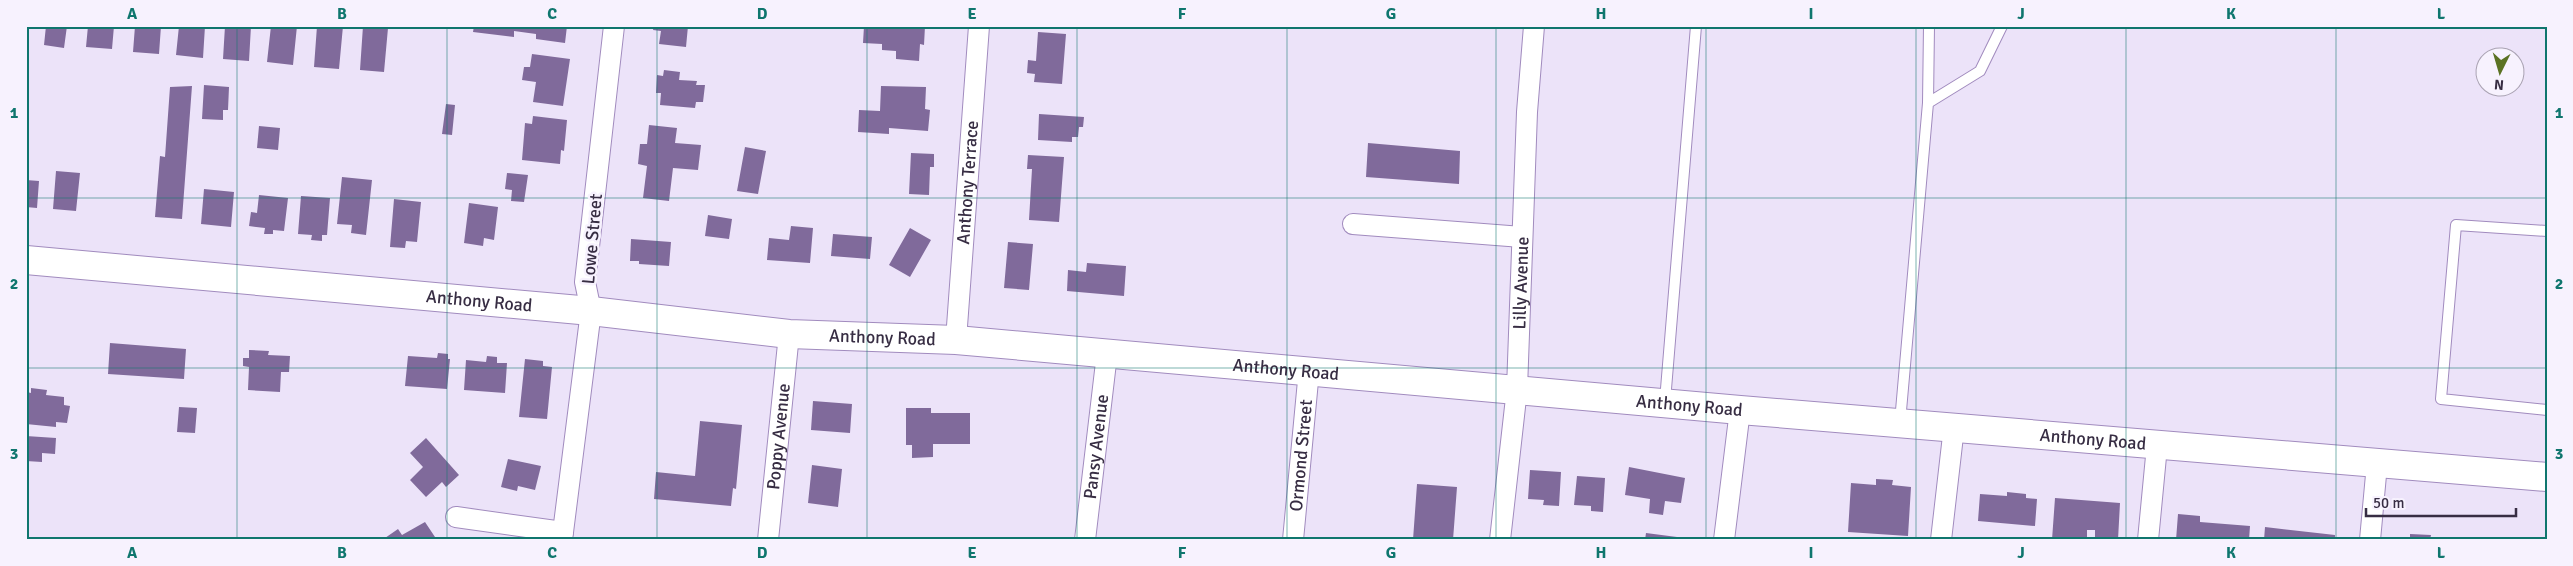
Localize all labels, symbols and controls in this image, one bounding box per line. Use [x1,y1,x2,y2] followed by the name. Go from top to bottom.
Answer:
[127,4,138,24] text: A
[337,4,347,24] text: B
[547,4,557,24] text: C
[757,4,768,24] text: D
[967,4,977,24] text: E
[1178,4,1187,24] text: F
[1386,4,1396,24] text: G
[1596,4,1606,24] text: H
[1808,4,1814,24] text: I
[2017,4,2025,24] text: J
[2226,4,2236,24] text: K
[2437,4,2446,24] text: L
[2476,48,2526,98] north arrow
[2493,76,2505,93] text: N
[10,103,19,123] text: 1
[2555,103,2564,123] text: 1
[952,120,983,245] street label: Anthony Terrace
[577,193,607,285] street label: Lowe Street
[1508,236,1533,330] street label: Lilly Avenue
[10,274,18,294] text: 2
[2555,274,2563,294] text: 2
[425,285,533,317] street label: Anthony Road
[829,324,936,350] street label: Anthony Road
[1232,354,1340,385] street label: Anthony Road
[762,382,795,491] street label: Poppy Avenue
[1635,390,1744,421] street label: Anthony Road
[1079,393,1113,500] street label: Pansy Avenue
[1285,398,1317,512] street label: Ormond Street
[2039,424,2147,455] street label: Anthony Road
[10,444,18,464] text: 3
[2555,444,2563,464] text: 3
[2366,486,2516,518] scale bar
[2373,494,2404,512] text: 50 m
[127,543,138,563] text: A
[337,543,347,563] text: B
[547,543,557,563] text: C
[757,543,768,563] text: D
[967,543,977,563] text: E
[1178,543,1187,563] text: F
[1386,543,1396,563] text: G
[1596,543,1606,563] text: H
[1808,543,1814,563] text: I
[2017,543,2025,563] text: J
[2226,543,2236,563] text: K
[2437,543,2446,563] text: L

